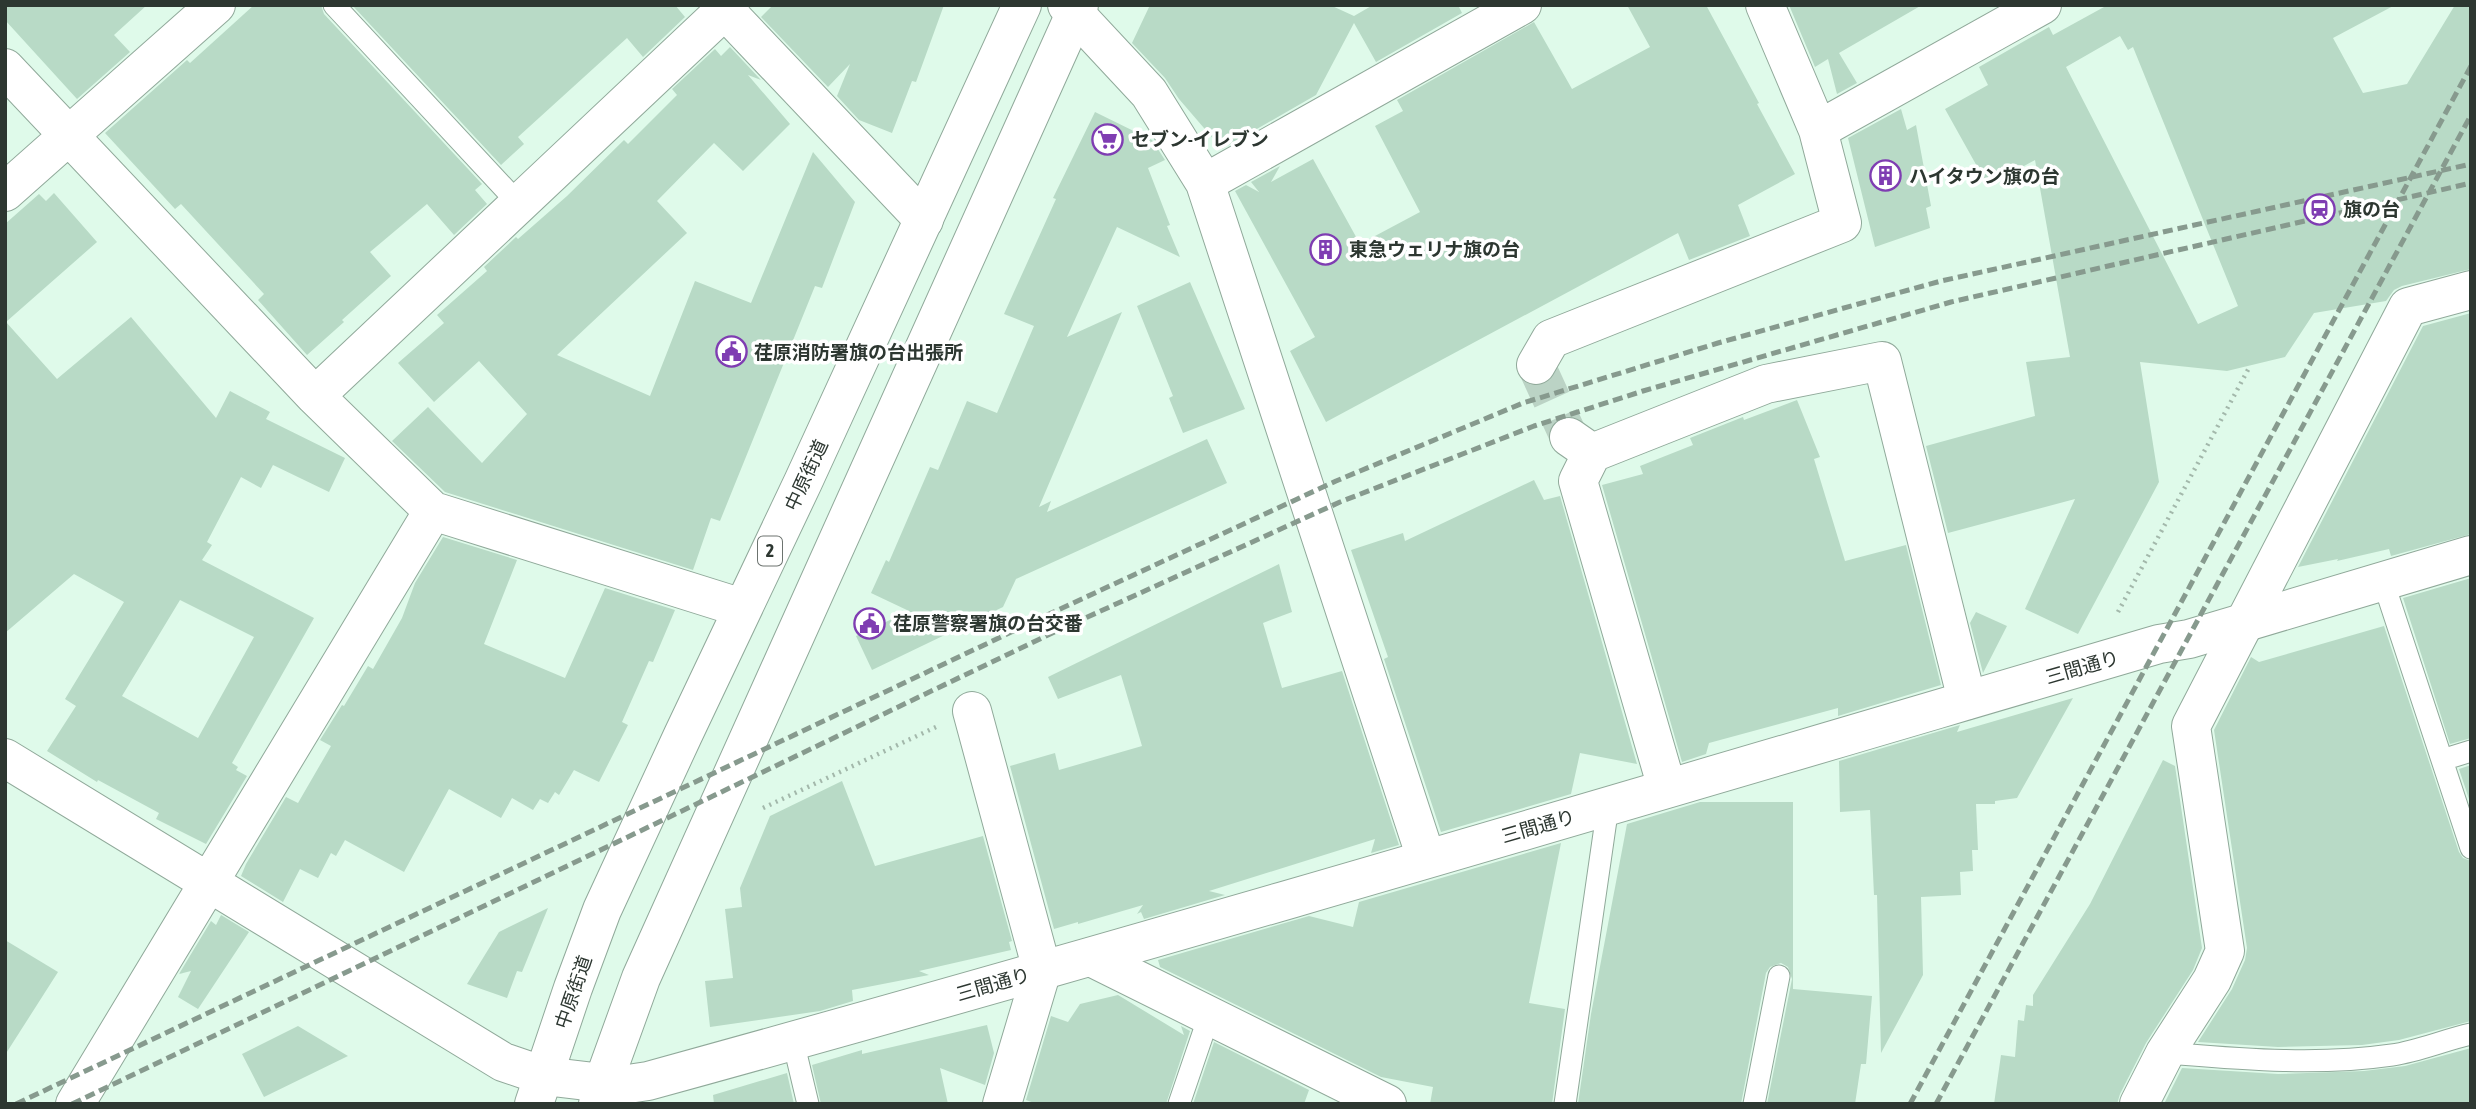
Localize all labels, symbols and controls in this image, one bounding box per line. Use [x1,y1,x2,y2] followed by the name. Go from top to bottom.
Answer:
[1091,122,1125,156] supermarket icon: セブン-イレブン
[1131,128,1269,150] place label: セブン-イレブン
[1869,159,1903,193] building icon: ハイタウン旗の台
[1909,165,2060,187] place label: ハイタウン旗の台
[2303,192,2337,226] station icon: 旗の台
[2343,198,2400,220] place label: 旗の台
[1309,232,1343,266] building icon: 東急ウェリナ旗の台
[1349,238,1520,260] place label: 東急ウェリナ旗の台
[714,335,748,369] public building icon: 荏原消防署旗の台出張所
[754,341,963,363] place label: 荏原消防署旗の台出張所
[780,436,832,514] street label: 中原街道
[758,536,782,566] road number: 2
[853,606,887,640] public building icon: 荏原警察署旗の台交番
[893,612,1083,634] place label: 荏原警察署旗の台交番
[2042,646,2122,688] street label: 三間通り
[1498,805,1578,847] street label: 三間通り
[550,952,596,1032] street label: 中原街道
[953,963,1033,1005] street label: 三間通り

